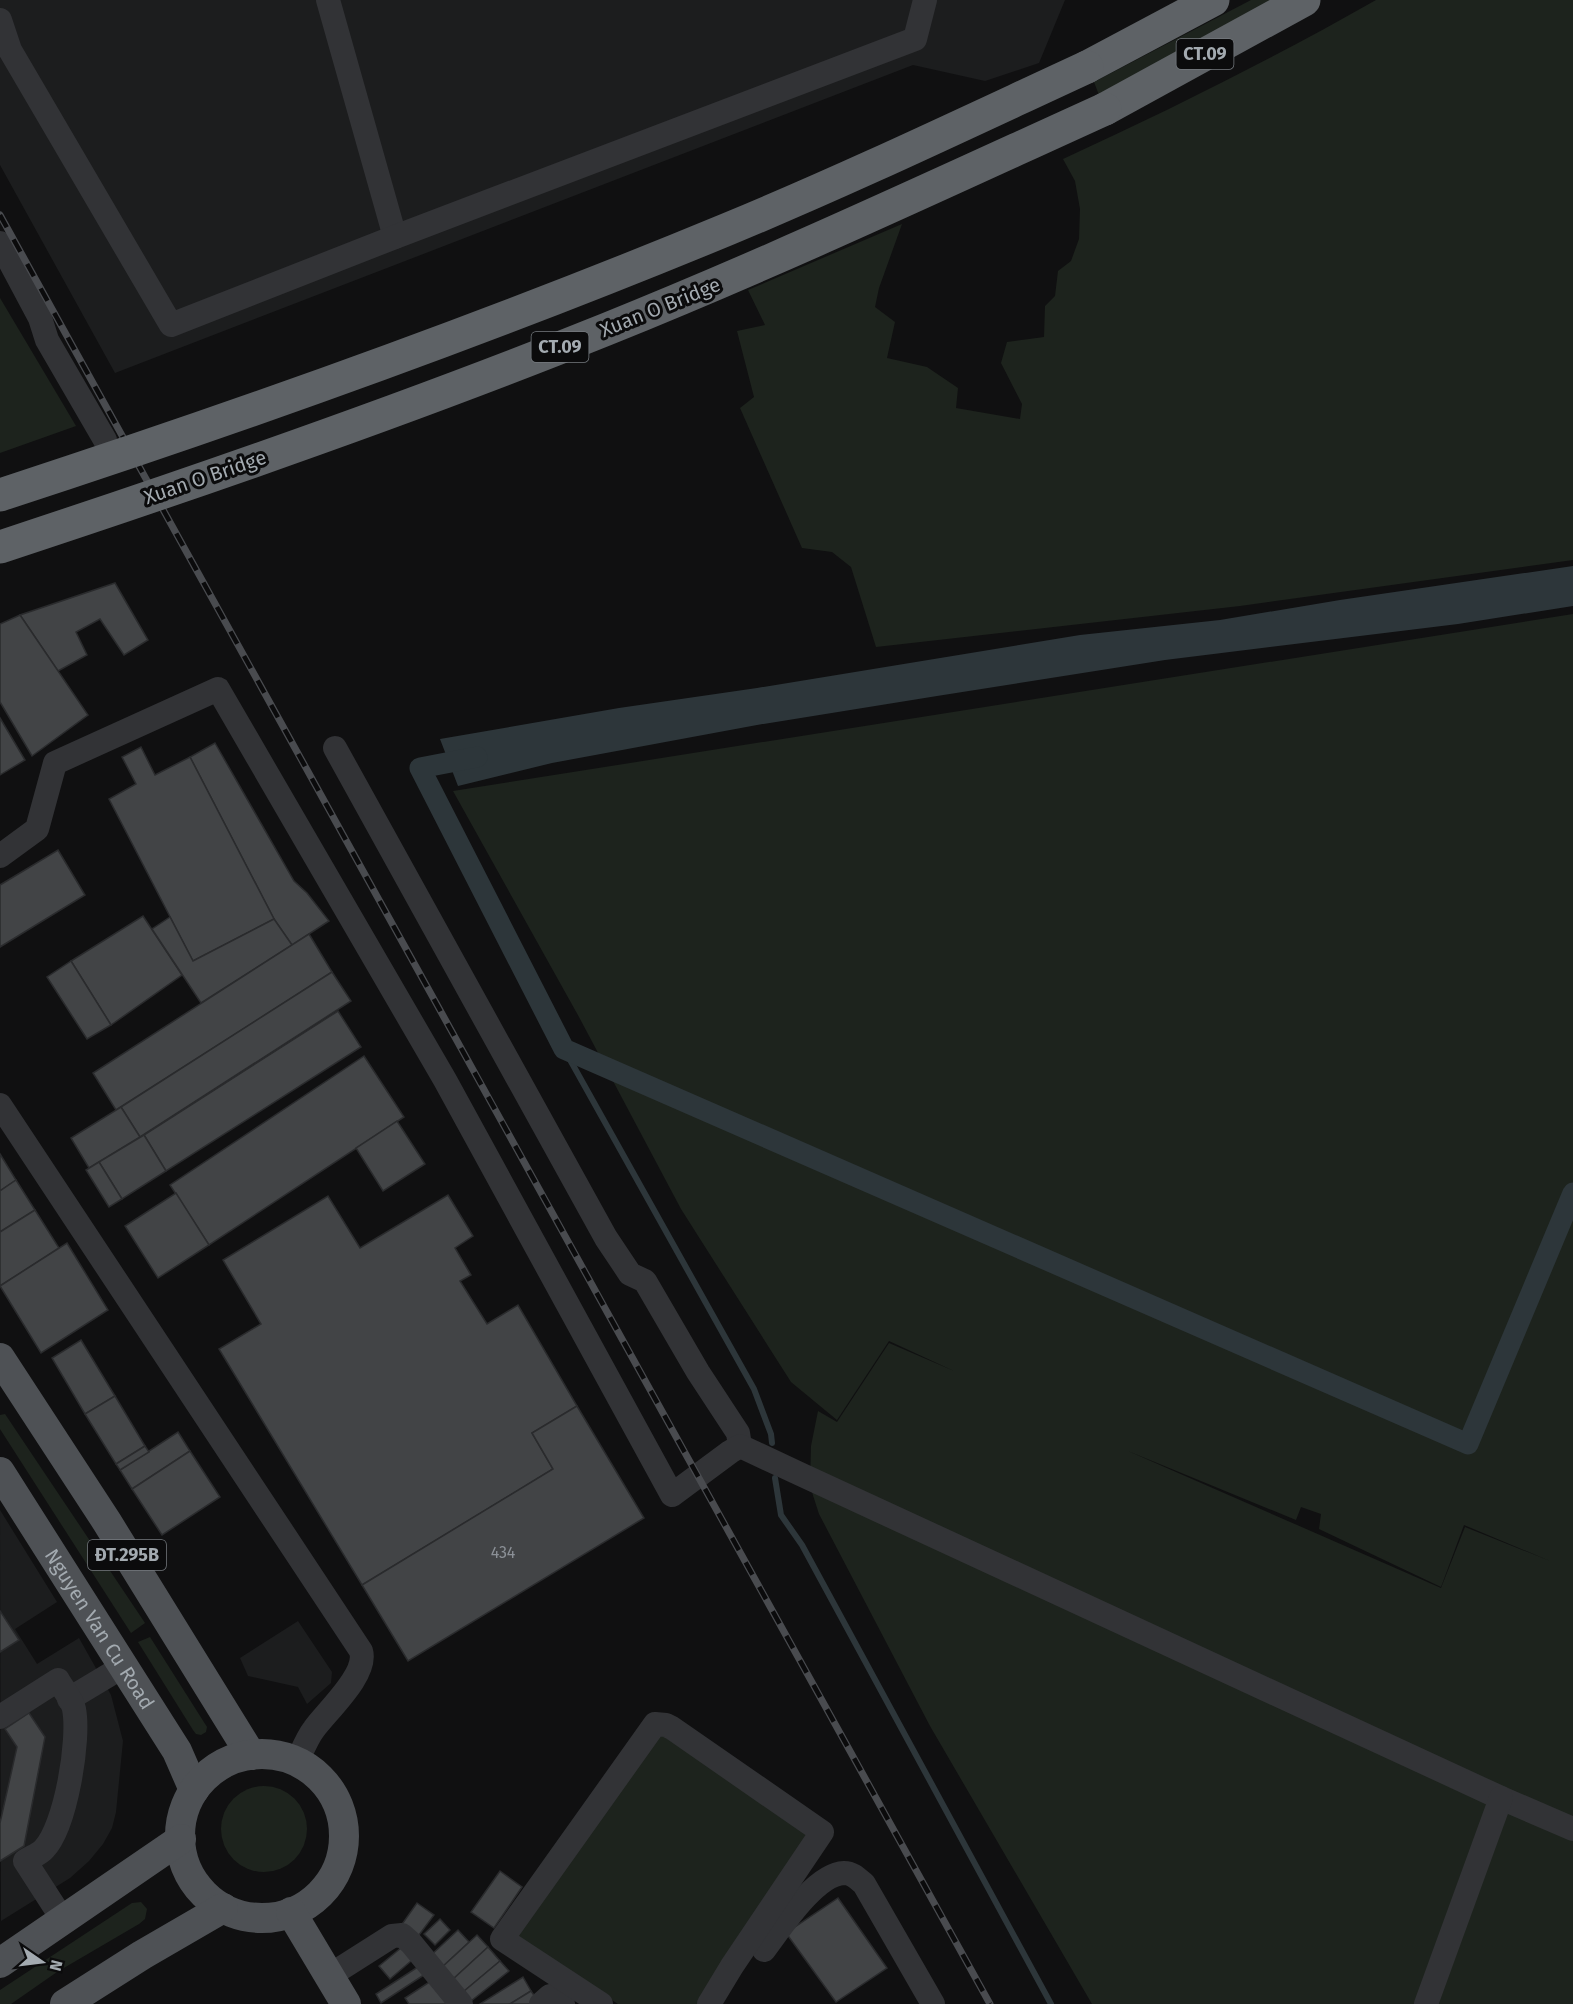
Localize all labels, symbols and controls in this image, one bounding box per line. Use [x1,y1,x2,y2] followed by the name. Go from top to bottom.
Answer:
[1176,39,1234,69] road number: CT.09
[596,272,724,342] street label: Xuan O Bridge
[532,332,588,362] road number: CT.09
[141,445,269,509] street label: Xuan O Bridge
[88,1540,166,1570] road number: ĐT.295B
[491,1543,516,1562] house number: 434
[40,1544,159,1714] street label: Nguyen Van Cu Road
[12,1932,72,1992] north arrow
[46,1958,67,1973] text: N

